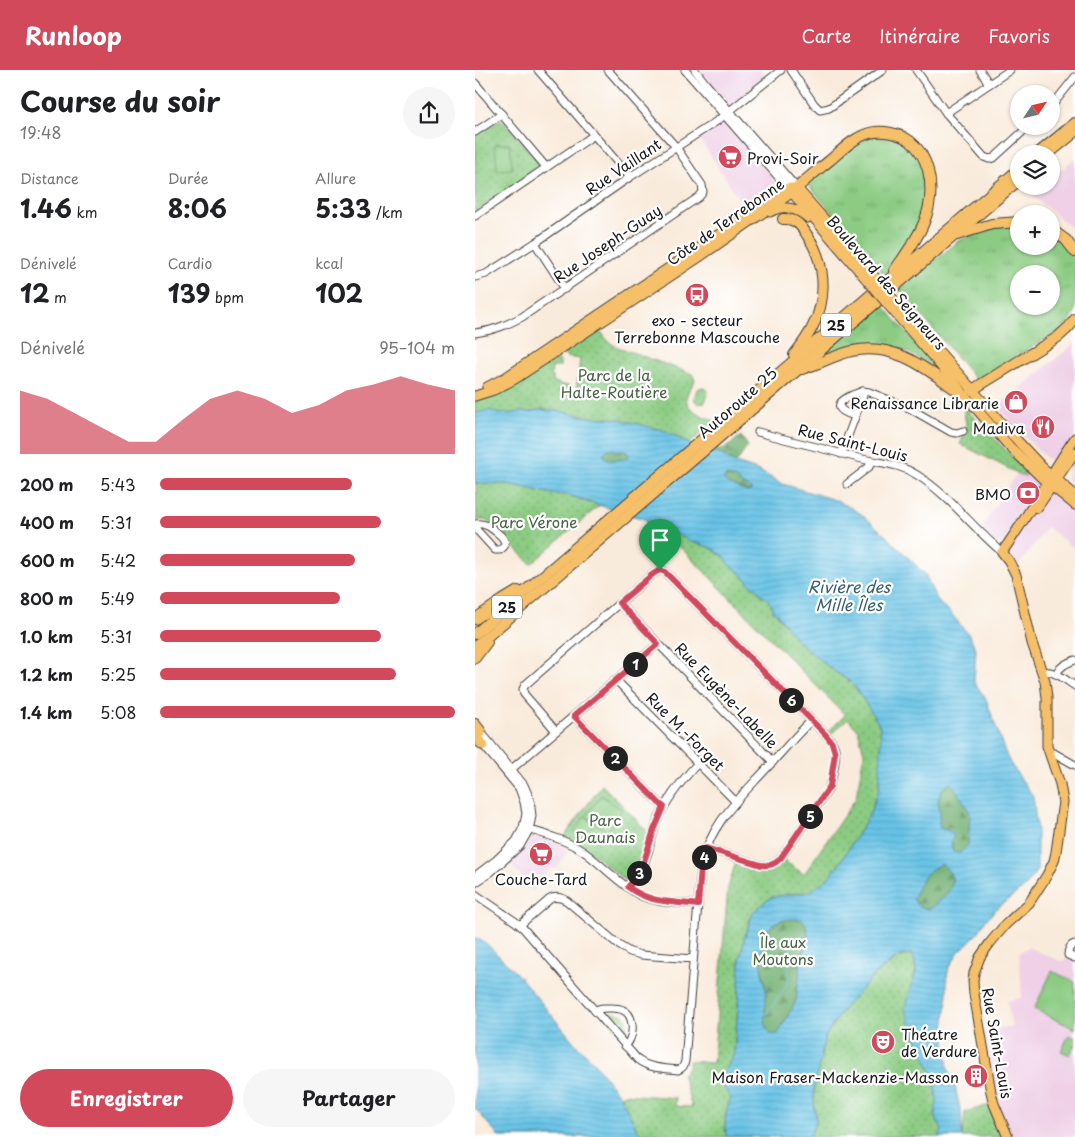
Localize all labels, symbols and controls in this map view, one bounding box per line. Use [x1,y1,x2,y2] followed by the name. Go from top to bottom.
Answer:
[25,17,122,53] text: Runloop
[801,22,851,49] text: Carte
[879,22,960,49] text: Itinéraire
[988,22,1050,49] text: Favoris
[20,79,220,122] text: Course du soir
[1010,85,1060,135] north arrow
[1010,85,1060,315] map controls
[403,87,455,139] button: share
[20,120,62,144] text: 19:48
[581,132,665,200] street label: Rue Vaillant
[717,144,743,170] supermarket icon: Provi-Soir
[1010,145,1060,195] button: layers
[747,146,819,169] place label: Provi-Soir
[20,168,79,189] text: Distance
[168,168,209,189] text: Durée
[315,168,356,189] text: Allure
[662,172,788,270] street label: Côte de Terrebonne
[20,189,72,227] text: 1.46
[168,189,227,227] text: 8:06
[315,189,371,227] text: 5:33
[548,198,666,288] street label: Rue Joseph-Guay
[72,202,98,223] text: km
[371,202,403,223] text: /km
[1010,205,1060,255] button: +
[822,210,952,354] street label: Boulevard des Seigneurs
[20,253,77,274] text: Dénivelé
[168,253,212,274] text: Cardio
[315,253,343,274] text: kcal
[1010,265,1060,315] button: −
[20,274,49,312] text: 12
[168,274,210,312] text: 139
[315,274,363,312] text: 102
[684,282,710,308] bus stop icon: exo - secteur Terrebonne Mascouche
[49,287,67,308] text: m
[210,287,244,308] text: bpm
[614,308,780,348] place label: exo - secteur Terrebonne Mascouche
[821,314,851,336] road number: 25
[20,335,85,359] text: Dénivelé
[379,335,455,359] text: 95–104 m
[692,361,782,443] street label: Autoroute 25
[561,363,667,403] park label: Parc de la Halte-Routière
[1003,389,1029,415] shop icon: Renaissance Librarie
[850,391,999,414] place label: Renaissance Librarie
[1030,414,1056,440] restaurant icon: Madiva
[973,416,1026,439] place label: Madiva
[796,417,910,467] street label: Rue Saint-Louis
[20,472,74,496] text: 200 m
[100,472,136,496] text: 5:43
[1015,480,1041,506] bank icon: BMO
[975,482,1011,505] place label: BMO
[20,510,74,534] text: 400 m
[100,510,132,534] text: 5:31
[490,510,578,533] park label: Parc Vérone
[639,519,681,570] pin
[646,526,674,554] icon: arrive
[20,548,74,572] text: 600 m
[100,548,136,572] text: 5:42
[808,574,892,616] water label: Rivière des Mille Îles
[20,586,73,610] text: 800 m
[100,586,135,610] text: 5:49
[492,596,522,618] road number: 25
[20,624,73,648] text: 1.0 km
[100,624,132,648] text: 5:31
[670,637,784,753] street label: Rue Eugène-Labelle
[623,652,647,676] pin: 1
[632,654,639,675] text: 1
[20,662,73,686] text: 1.2 km
[100,662,136,686] text: 5:25
[641,686,731,776] street label: Rue M.-Forget
[779,688,803,712] pin: 6
[787,690,796,711] text: 6
[20,700,72,724] text: 1.4 km
[100,700,137,724] text: 5:08
[603,746,627,770] pin: 2
[611,748,620,769] text: 2
[797,804,823,828] pin: 5
[806,806,815,827] text: 5
[575,808,635,848] park label: Parc Daunais
[528,841,554,867] supermarket icon: Couche-Tard
[691,844,717,870] pin: 4
[700,847,709,868] text: 4
[627,860,651,886] pin: 3
[635,863,644,884] text: 3
[495,867,587,890] place label: Couche-Tard
[752,930,814,970] park label: Île aux Moutons
[977,986,1019,1101] street label: Rue Saint-Louis
[901,1022,977,1062] place label: Théatre de Verdure
[870,1029,896,1055] theatre icon: Théatre de Verdure
[963,1063,989,1089] building icon: Maison Fraser-Mackenzie-Masson
[711,1065,959,1088] place label: Maison Fraser-Mackenzie-Masson
[20,1069,233,1127] button: Enregistrer
[243,1069,455,1127] button: Partager

